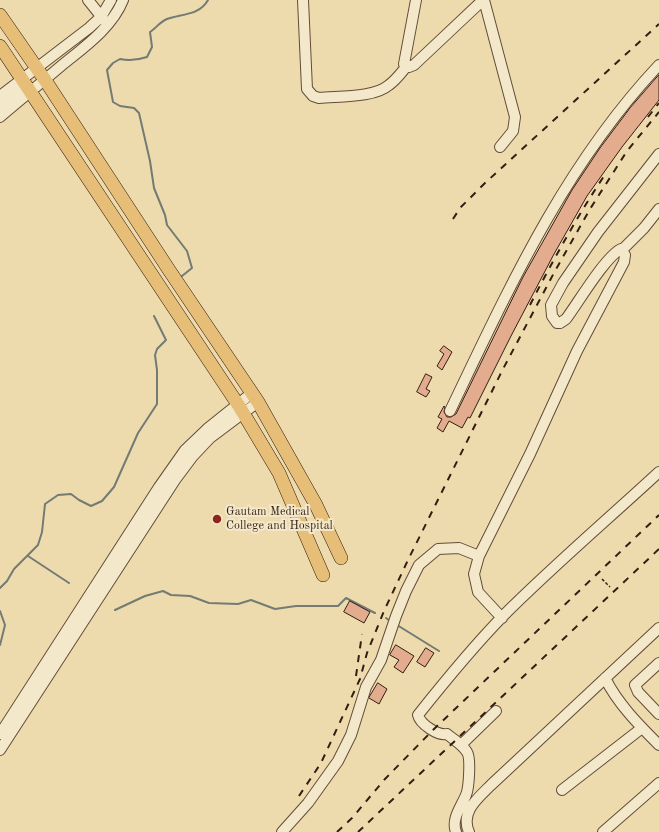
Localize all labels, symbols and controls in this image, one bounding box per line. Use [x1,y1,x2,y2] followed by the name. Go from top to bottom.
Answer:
[226,505,333,533] place label: Gautam Medical College and Hospital
[211,513,223,525] marker: Gautam Medical College and Hospital

